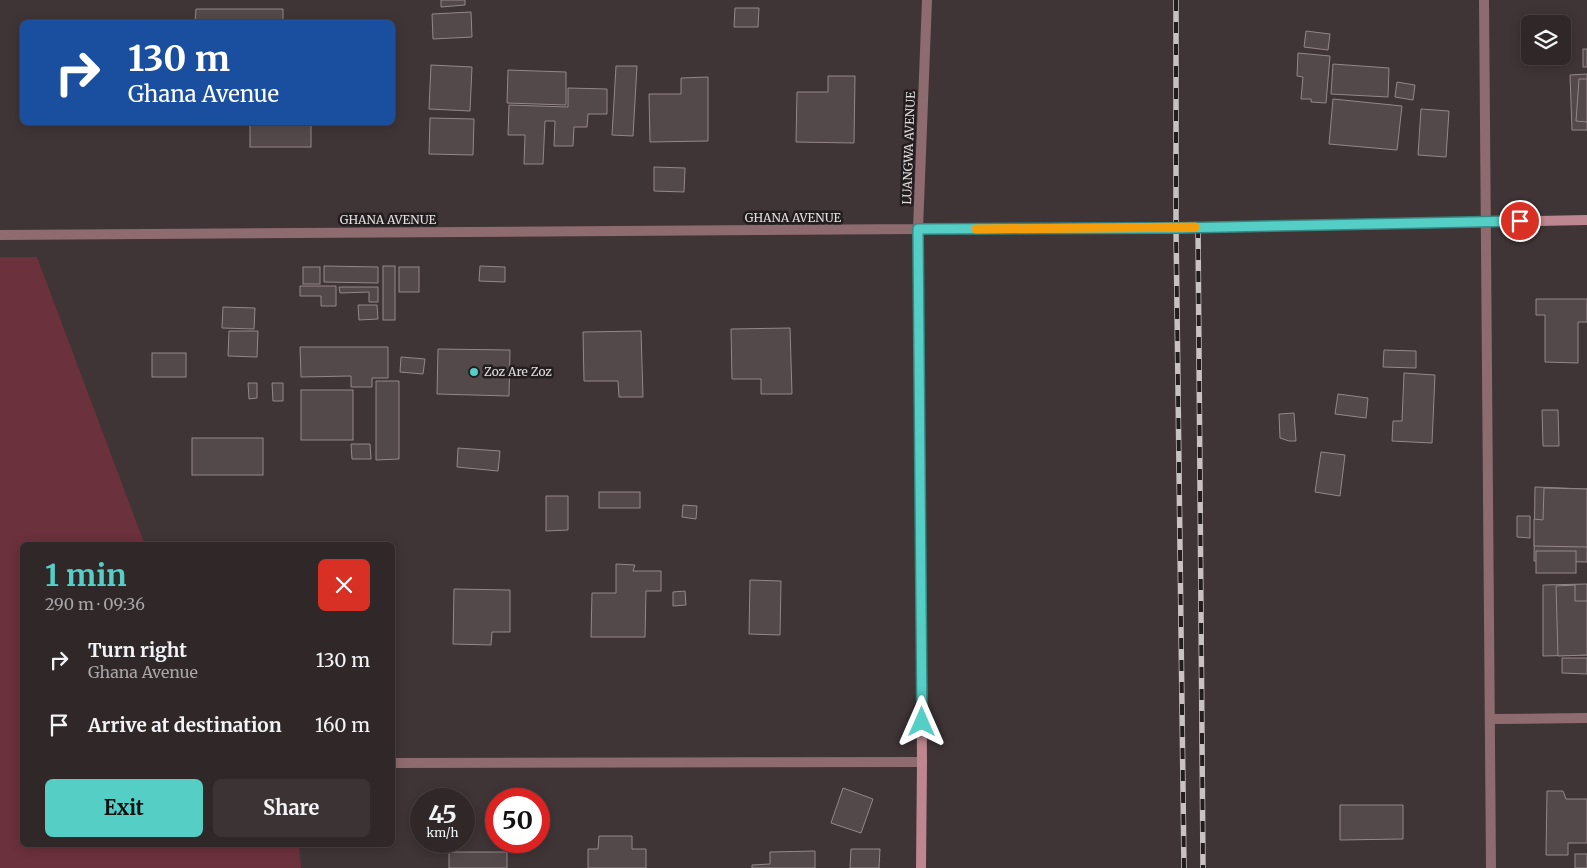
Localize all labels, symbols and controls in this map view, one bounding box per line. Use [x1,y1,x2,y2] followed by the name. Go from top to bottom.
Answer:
[1521,15,1571,65] map controls
[1521,15,1571,65] button: layers
[128,37,230,81] text: 130 m
[45,40,110,105] icon: right
[128,80,279,108] text: Ghana Avenue
[899,91,918,205] street label: LUANGWA AVENUE
[1499,200,1541,242] pin
[1506,207,1534,235] icon: arrive
[745,210,842,225] street label: GHANA AVENUE
[340,212,437,227] street label: GHANA AVENUE
[484,364,552,379] place label: Zoz Are Zoz
[468,366,480,378] marker: Zoz Are Zoz
[45,556,127,594] text: 1 min
[318,559,370,611] button: close
[45,594,145,614] text: 290 m · 09:36
[88,638,187,662] text: Turn right
[45,646,73,674] icon: right
[316,648,370,672] text: 130 m
[88,662,198,682] text: Ghana Avenue
[895,695,947,747] position arrow
[45,711,73,739] icon: arrive
[88,713,282,737] text: Arrive at destination
[315,713,370,737] text: 160 m
[45,779,203,837] button: Exit
[213,779,370,837] button: Share
[485,788,550,853] speed limit sign: 50
[428,798,457,830] text: 45
[427,825,458,840] text: km/h

